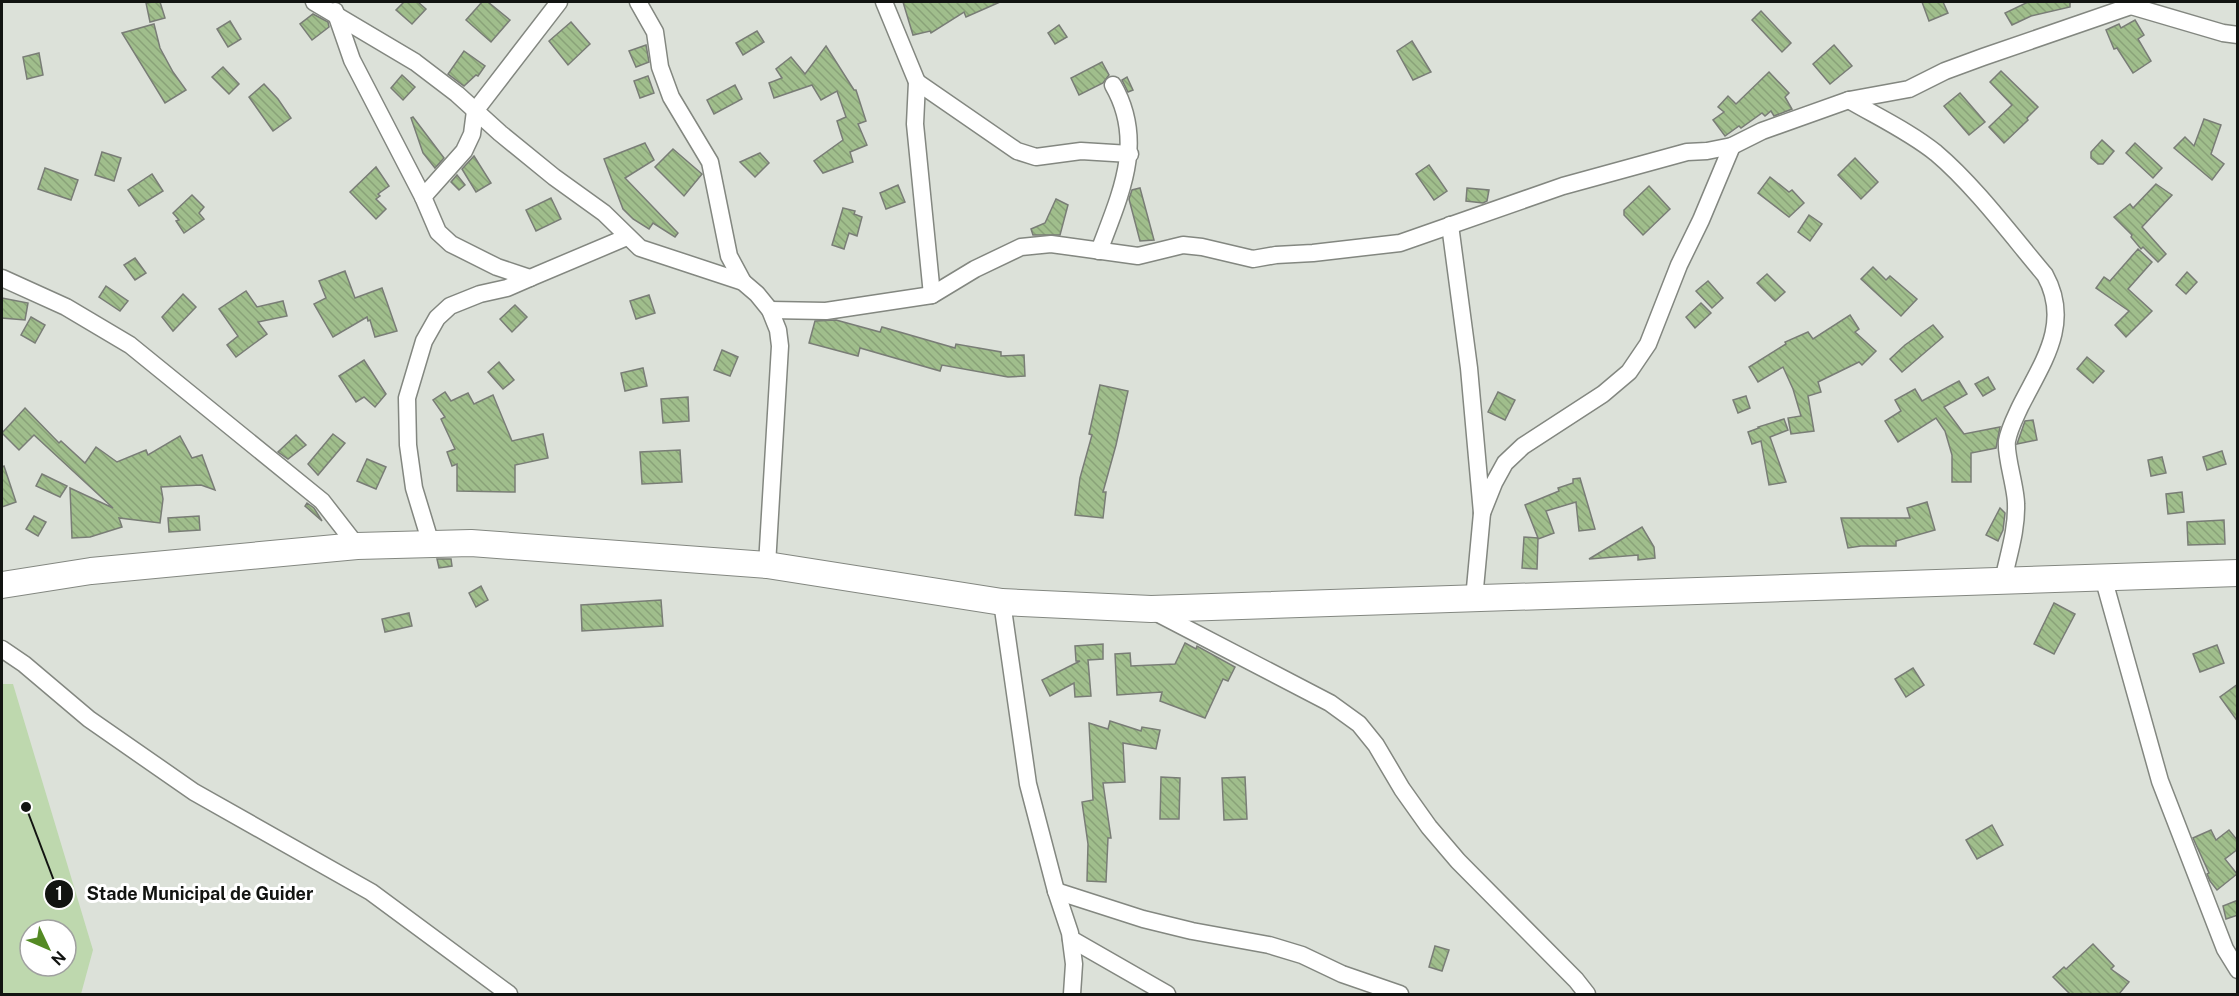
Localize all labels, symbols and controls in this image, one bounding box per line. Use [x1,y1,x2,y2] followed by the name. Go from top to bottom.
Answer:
[44,876,325,912] callout: Stade Municipal de Guider
[55,883,63,904] text: 1
[87,883,314,904] text: Stade Municipal de Guider
[18,918,78,978] north arrow
[47,947,70,969] text: N

